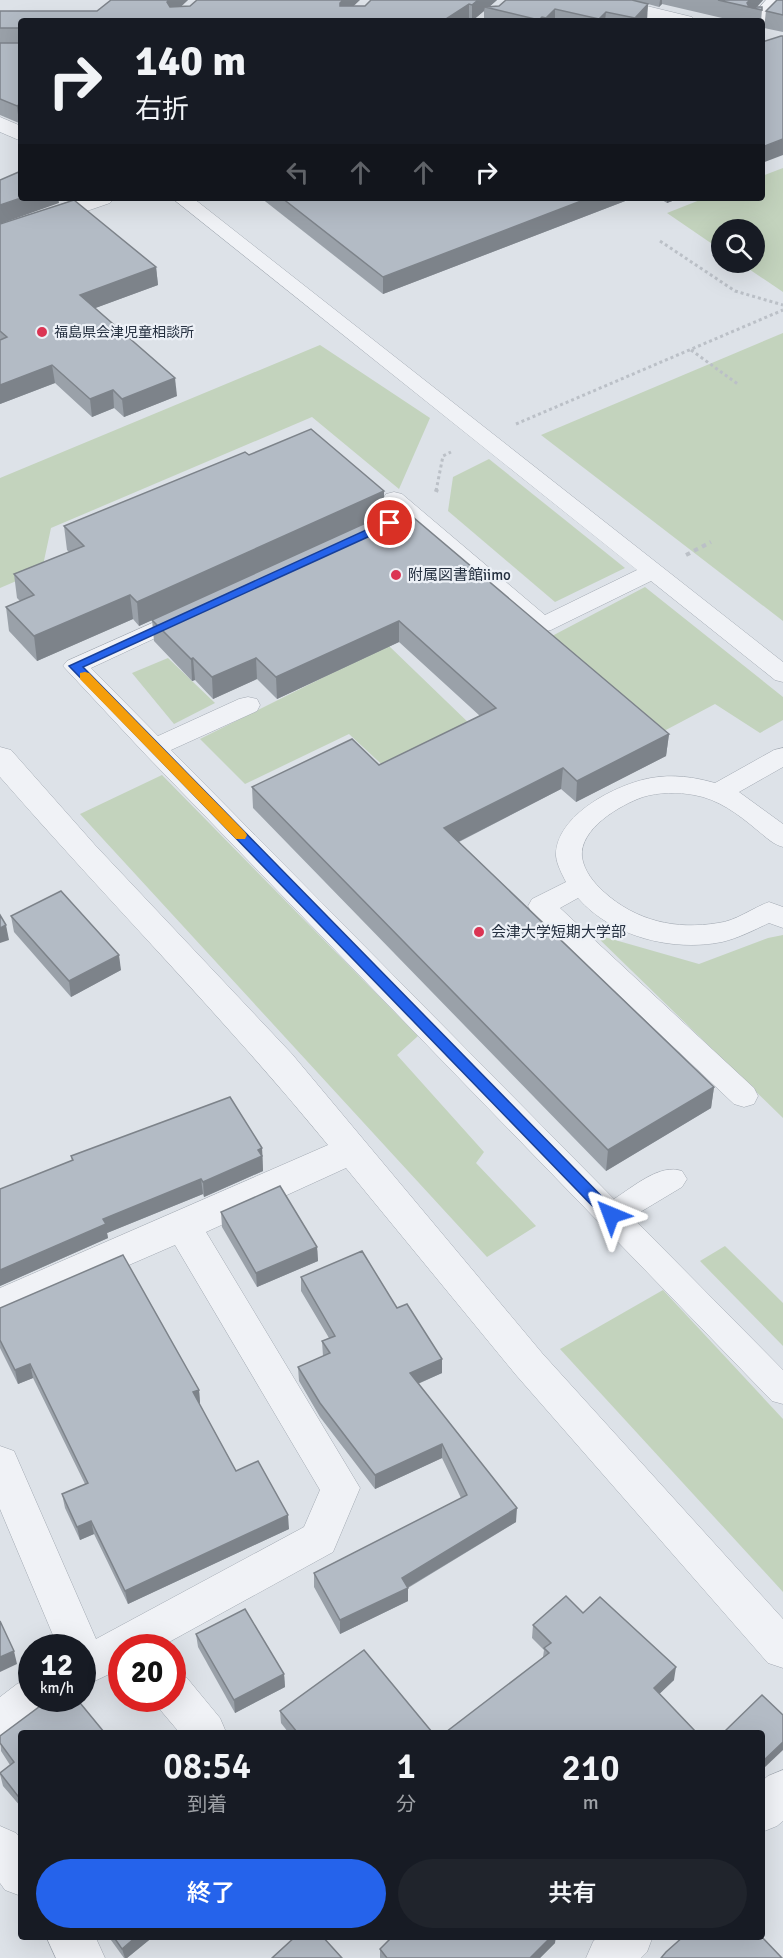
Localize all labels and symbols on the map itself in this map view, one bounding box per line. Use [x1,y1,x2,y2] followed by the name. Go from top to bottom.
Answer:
[54,324,194,341] place label: 福島県会津児童相談所
[35,325,49,339] marker: 福島県会津児童相談所
[364,497,415,548] pin
[408,566,511,584] place label: 附属図書館iimo
[389,568,403,582] marker: 附属図書館iimo
[491,923,626,941] place label: 会津大学短期大学部
[472,925,486,939] marker: 会津大学短期大学部
[579,1183,643,1247] position arrow
[108,1634,186,1712] speed limit sign: 20

